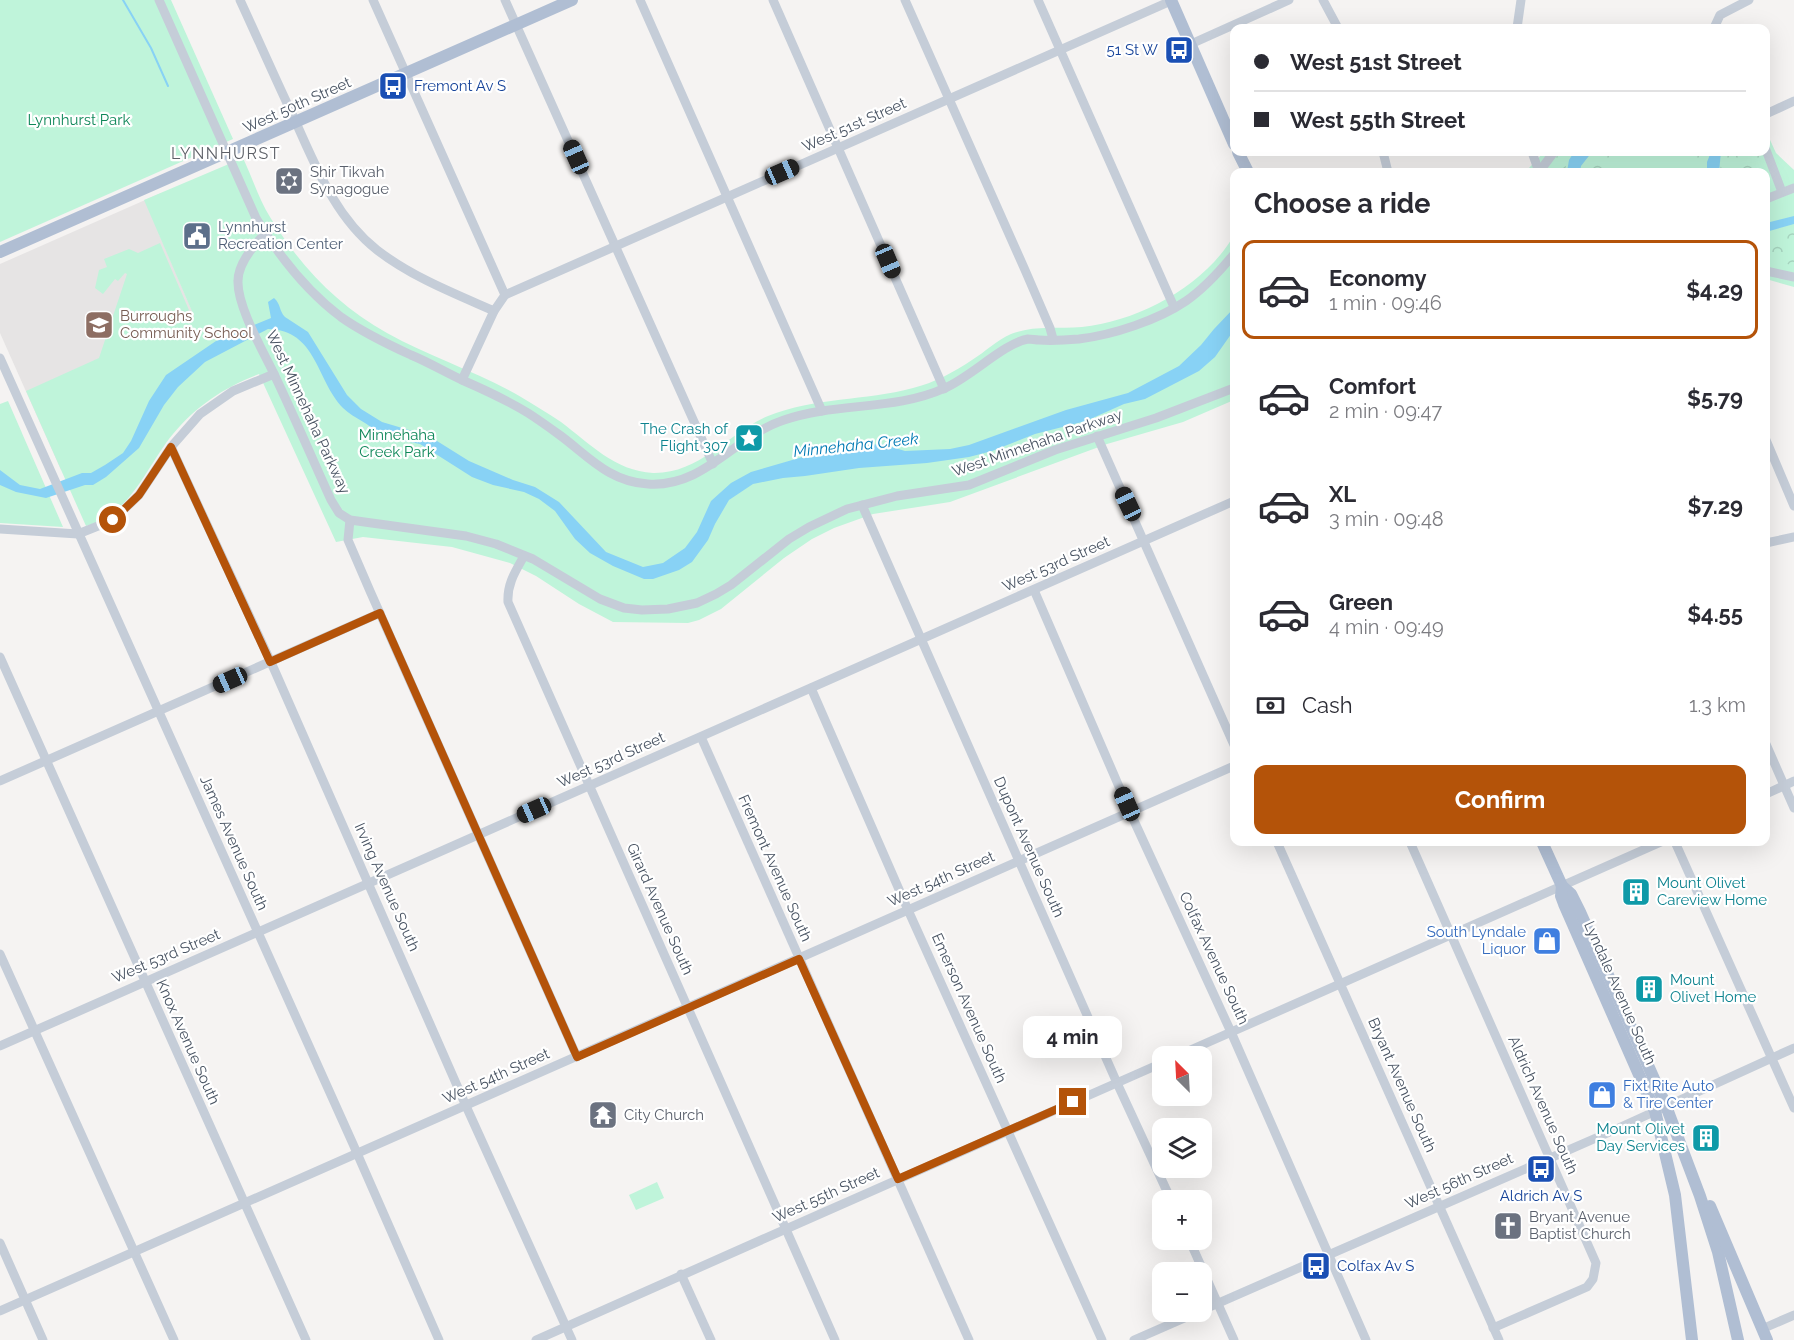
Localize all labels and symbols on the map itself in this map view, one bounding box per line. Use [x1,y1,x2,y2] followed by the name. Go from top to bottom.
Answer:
[1163,34,1195,66] bus stop icon: 51 St W
[1107,41,1158,59] place label: 51 St W
[377,70,409,102] bus stop icon: Fremont Av S
[240,73,354,137] street label: West 50th Street
[414,77,506,95] place label: Fremont Av S
[799,94,909,156] street label: West 51st Street
[28,111,130,129] park label: Lynnhurst Park
[560,137,592,177] car
[171,144,281,163] district label: LYNNHURST
[762,156,802,188] car
[310,163,389,198] place label: Shir Tikvah Synagogue
[273,165,305,197] synagogue icon: Shir Tikvah Synagogue
[218,218,344,253] place label: Lynnhurst Recreation Center
[181,220,213,252] public building icon: Lynnhurst Recreation Center
[873,241,903,281] car
[120,307,253,342] place label: Burroughs Community School
[83,309,115,341] school or university icon: Burroughs Community School
[262,327,354,497] street label: West Minnehaha Parkway
[950,405,1124,481] street label: West Minnehaha Parkway
[640,420,729,455] place label: The Crash of Flight 307
[733,422,765,454] place icon: The Crash of Flight 307
[359,426,435,461] park label: Minnehaha Creek Park
[792,429,920,461] water label: Minnehaha Creek
[1112,484,1144,524] car
[99,506,126,533] route start
[1000,532,1112,596] street label: West 53rd Street
[210,664,250,696] car
[555,728,667,792] street label: West 53rd Street
[196,773,272,913] street label: James Avenue South
[990,774,1068,920] street label: Dupont Avenue South
[1111,784,1143,824] car
[734,792,816,944] street label: Fremont Avenue South
[514,794,554,826] car
[351,820,423,954] street label: Irving Avenue South
[623,840,697,978] street label: Girard Avenue South
[885,847,997,911] street label: West 54th Street
[1657,874,1767,909] place label: Mount Olivet Careview Home
[1620,876,1652,908] building icon: Mount Olivet Careview Home
[1175,889,1253,1027] street label: Colfax Avenue South
[1580,918,1660,1068] street label: Lyndale Avenue South
[1427,923,1527,958] place label: South Lyndale Liquor
[109,925,223,987] street label: West 53rd Street
[1531,925,1563,957] shop icon: South Lyndale Liquor
[928,930,1010,1086] street label: Emerson Avenue South
[1670,971,1757,1006] place label: Mount Olivet Home
[1633,973,1665,1005] building icon: Mount Olivet Home
[152,977,224,1107] street label: Knox Avenue South
[1024,1015,1122,1057] callout: 4 min
[1364,1015,1440,1155] street label: Bryant Avenue South
[1504,1033,1582,1177] street label: Aldrich Avenue South
[440,1044,552,1108] street label: West 54th Street
[1152,1046,1212,1106] north arrow
[1623,1077,1714,1112] place label: Fixt Rite Auto & Tire Center
[1586,1079,1618,1111] shop icon: Fixt Rite Auto & Tire Center
[1059,1088,1086,1115] route end
[587,1099,619,1131] temple icon: City Church
[624,1106,704,1124] place label: City Church
[1596,1120,1685,1155] place label: Mount Olivet Day Services
[1690,1122,1722,1154] building icon: Mount Olivet Day Services
[1402,1149,1516,1213] street label: West 56th Street
[1525,1153,1557,1185] bus stop icon: Aldrich Av S
[770,1163,882,1227] street label: West 55th Street
[1500,1187,1582,1205] place label: Aldrich Av S
[1529,1208,1631,1243] place label: Bryant Avenue Baptist Church
[1492,1210,1524,1242] church icon: Bryant Avenue Baptist Church
[1300,1250,1332,1282] bus stop icon: Colfax Av S
[1337,1257,1414,1275] place label: Colfax Av S

